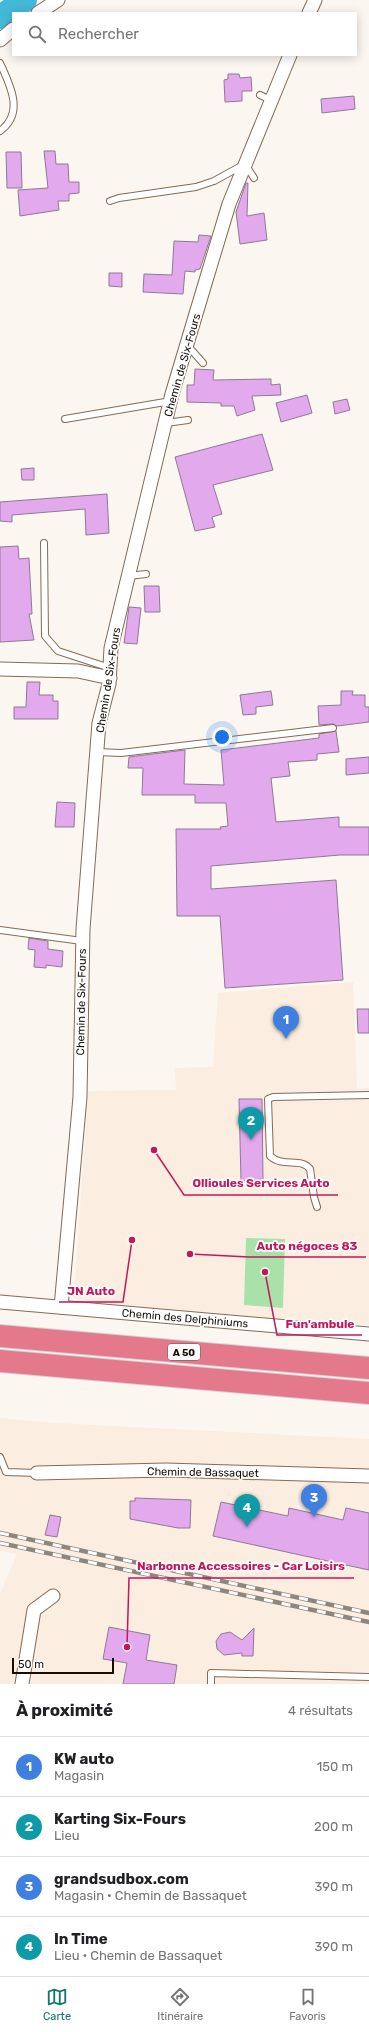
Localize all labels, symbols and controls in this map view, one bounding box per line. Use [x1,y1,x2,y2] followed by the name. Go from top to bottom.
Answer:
[12,12,357,56] search box
[26,23,48,45] icon: search
[58,25,139,43] text: Rechercher
[162,312,204,418] street label: Chemin de Six-Fours
[94,626,123,734] street label: Chemin de Six-Fours
[212,727,232,747] your location
[74,948,89,1055] street label: Chemin de Six-Fours
[273,1006,299,1039] pin: 1
[238,1107,264,1140] pin: 2
[184,1171,338,1195] callout: Ollioules Services Auto
[193,1176,329,1190] text: Ollioules Services Auto
[249,1233,366,1257] callout: Auto négoces 83
[257,1239,358,1253] text: Auto négoces 83
[59,1278,123,1302] callout: JN Auto
[67,1284,115,1298] text: JN Auto
[121,1307,249,1331] street label: Chemin des Delphiniums
[277,1311,362,1335] callout: Fun'ambule
[285,1317,355,1331] text: Fun'ambule
[168,1344,200,1360] road number: A 50
[147,1465,260,1480] street label: Chemin de Bassaquet
[301,1484,327,1517] pin: 3
[234,1494,260,1527] pin: 4
[129,1554,354,1578] callout: Narbonne Accessoires - Car Loisirs
[137,1559,345,1573] text: Narbonne Accessoires - Car Loisirs
[12,1656,114,1675] scale bar
[18,1658,44,1671] text: 50 m
[16,1700,113,1720] text: À proximité
[288,1703,353,1718] text: 4 résultats
[54,1750,114,1768] text: KW auto
[26,1759,32,1774] text: 1
[317,1759,353,1774] text: 150 m
[54,1768,104,1783] text: Magasin
[54,1810,186,1828] text: Karting Six-Fours
[25,1819,33,1834] text: 2
[314,1819,353,1834] text: 200 m
[54,1828,80,1843] text: Lieu
[54,1870,189,1888] text: grandsudbox.com
[25,1879,33,1894] text: 3
[314,1879,353,1894] text: 390 m
[54,1888,247,1903] text: Magasin · Chemin de Bassaquet
[54,1930,108,1948] text: In Time
[25,1939,33,1954] text: 4
[314,1939,353,1954] text: 390 m
[54,1948,222,1963] text: Lieu · Chemin de Bassaquet
[43,1986,71,2023] tab: Carte
[157,1986,203,2023] tab: Itinéraire
[289,1986,326,2023] tab: Favoris

